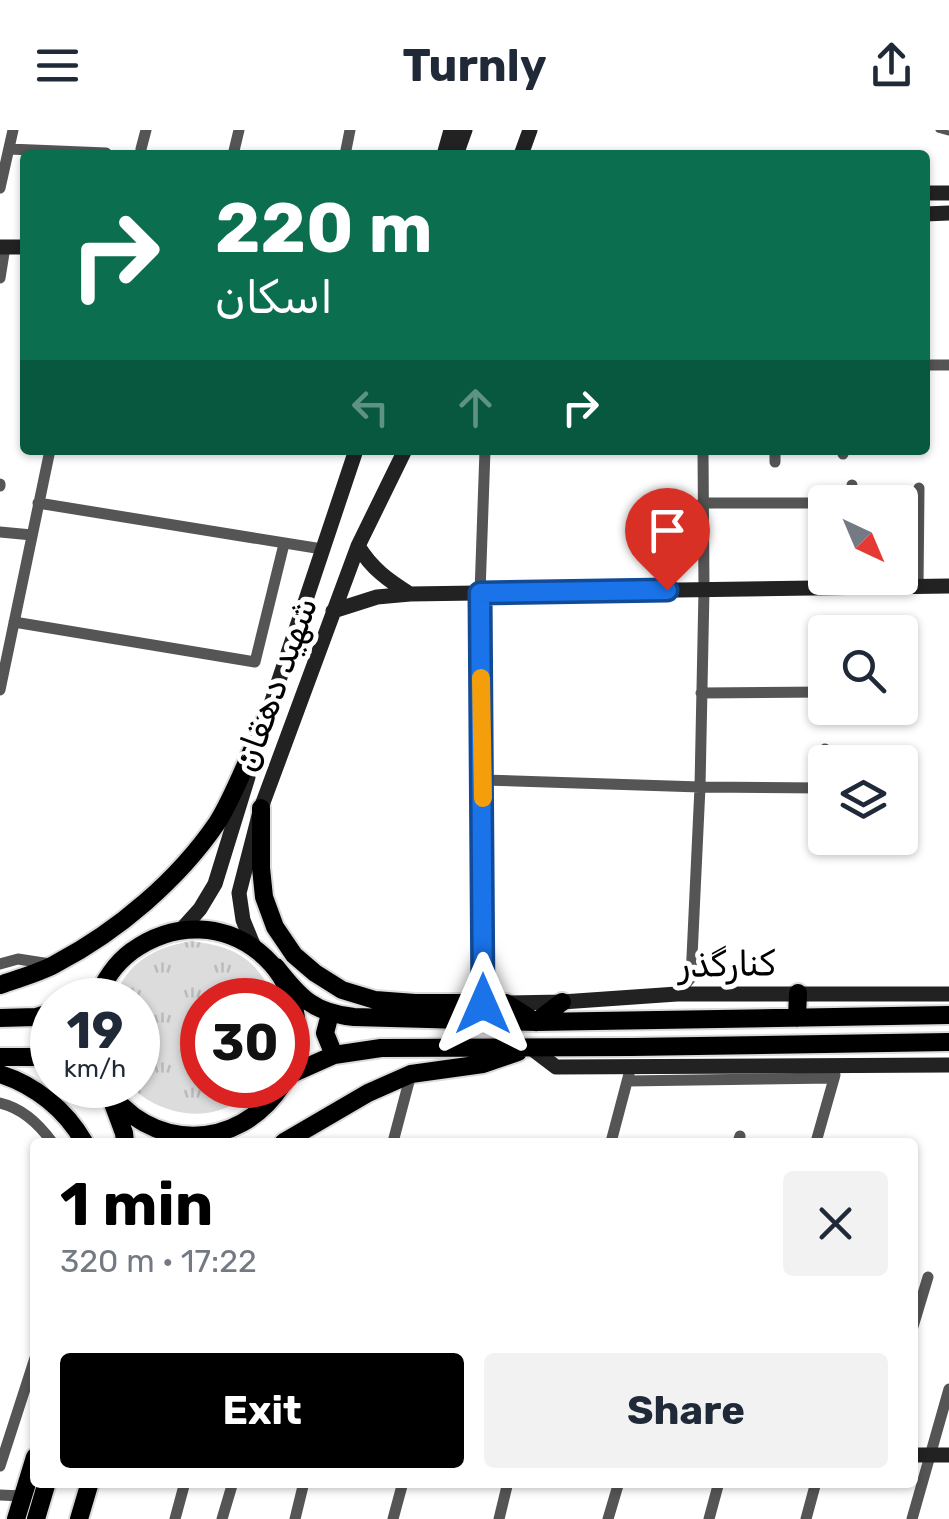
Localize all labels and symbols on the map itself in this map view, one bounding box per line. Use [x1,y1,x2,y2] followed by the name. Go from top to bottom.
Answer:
[808,485,918,595] north arrow
[625,488,710,591] pin
[224,591,326,777] street label: شهید دهقان
[676,942,776,986] street label: کنارگذر
[431,952,535,1056] position arrow
[180,978,310,1108] speed limit sign: 30

